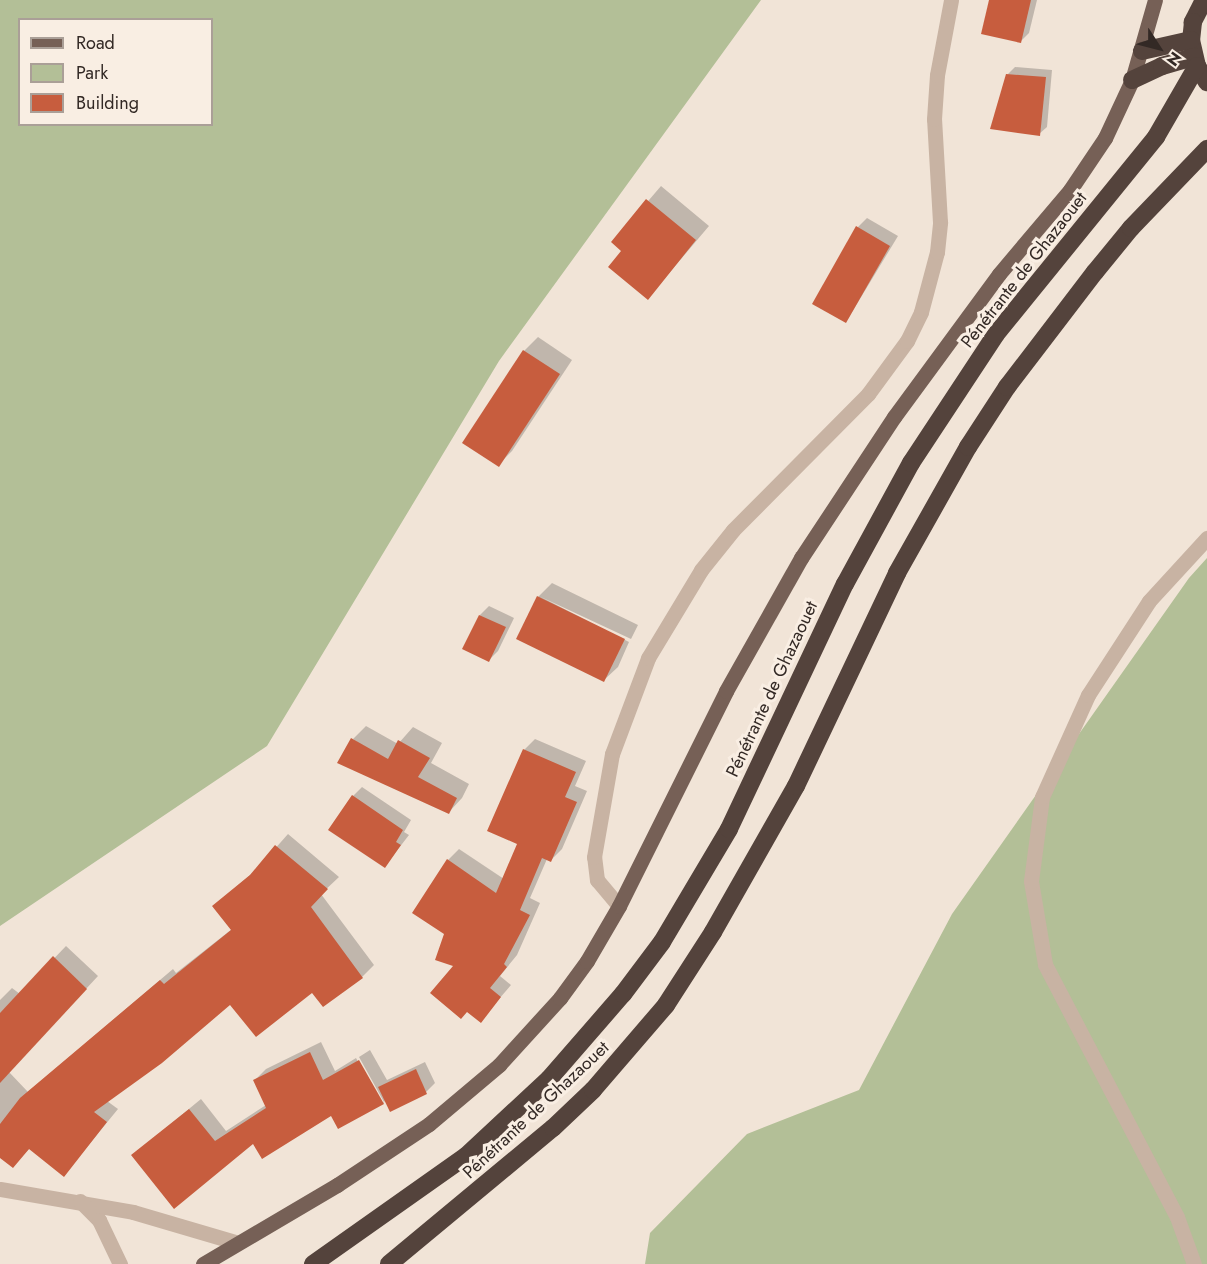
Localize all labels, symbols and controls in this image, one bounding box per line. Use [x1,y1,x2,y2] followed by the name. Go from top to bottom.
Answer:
[18,18,213,126] legend
[1129,18,1189,78] north arrow
[76,30,115,56] text: Road
[1161,47,1187,71] text: N
[76,60,108,86] text: Park
[76,90,139,116] text: Building
[956,188,1092,352] street label: Pénétrante de Ghazaouet
[722,598,822,780] street label: Pénétrante de Ghazaouet
[459,1037,613,1183] street label: Pénétrante de Ghazaouet

